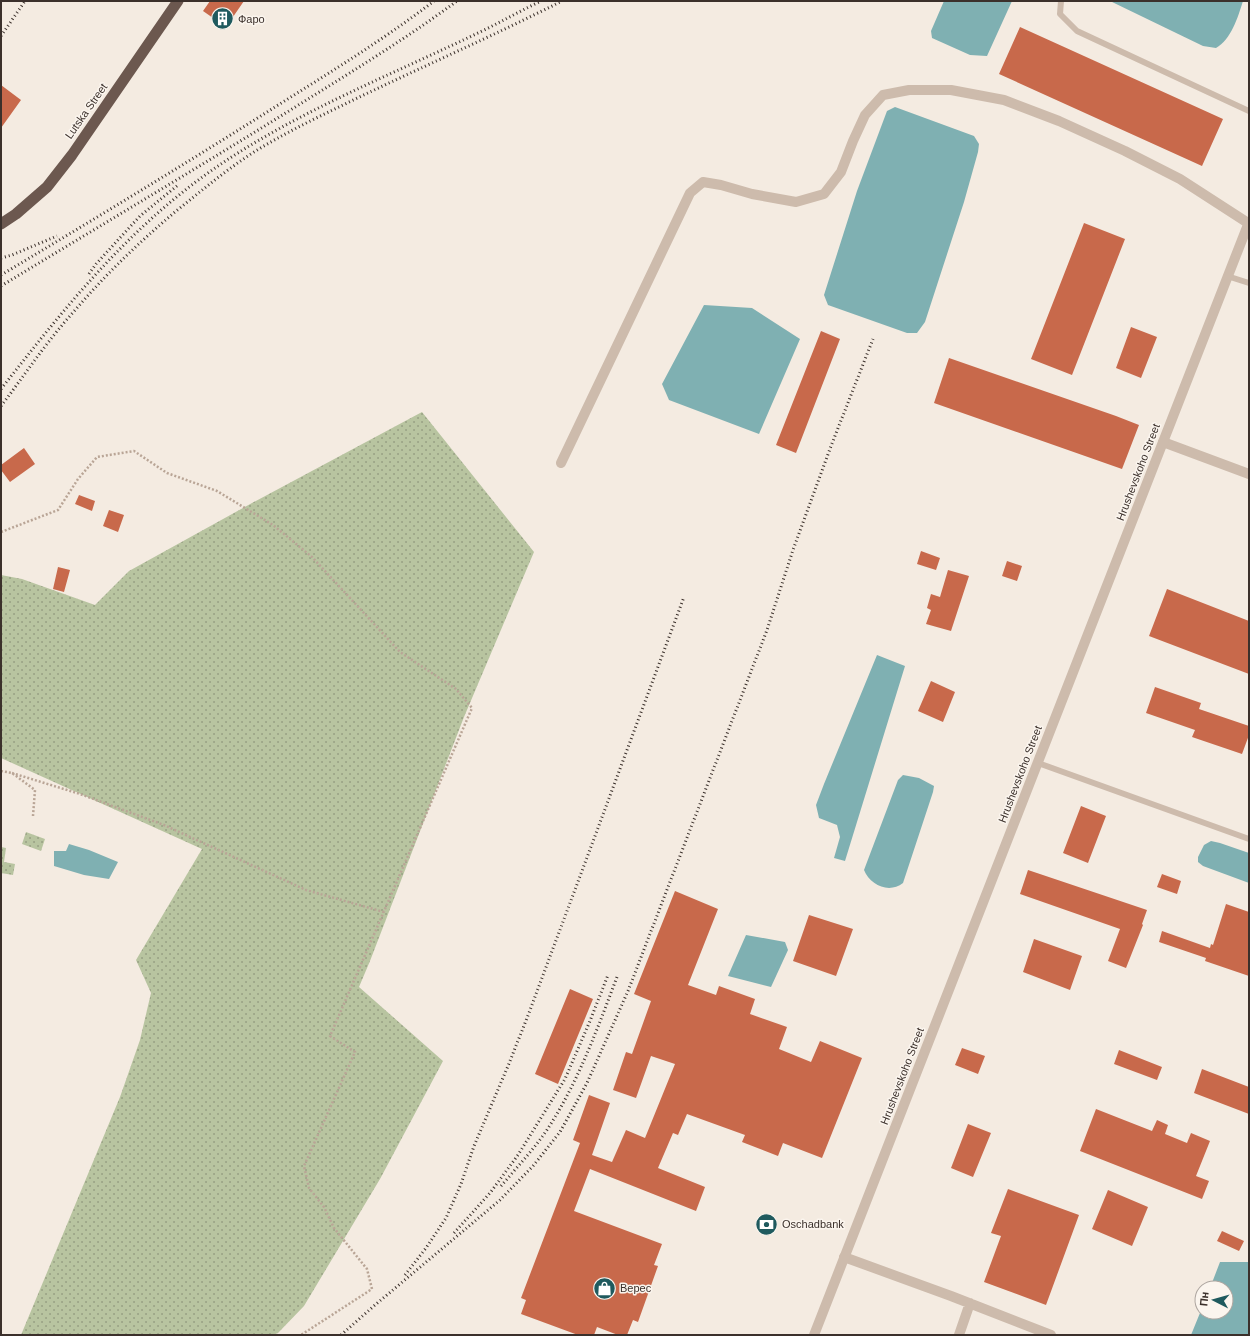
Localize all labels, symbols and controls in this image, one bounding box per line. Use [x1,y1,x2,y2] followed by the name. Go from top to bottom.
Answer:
[210,6,236,32] building icon: Фаро
[238,13,265,25] place label: Фаро
[62,81,110,141] street label: Lutska Street
[1114,422,1162,522] street label: Hrushevskoho Street
[996,724,1044,824] street label: Hrushevskoho Street
[878,1026,926,1126] street label: Hrushevskoho Street
[754,1211,780,1237] bank icon: Oschadbank
[782,1218,844,1230] place label: Oschadbank
[592,1275,618,1301] shop icon: Верес
[1194,1280,1234,1320] north arrow
[620,1282,652,1294] place label: Верес
[1197,1291,1211,1307] text: Пн

